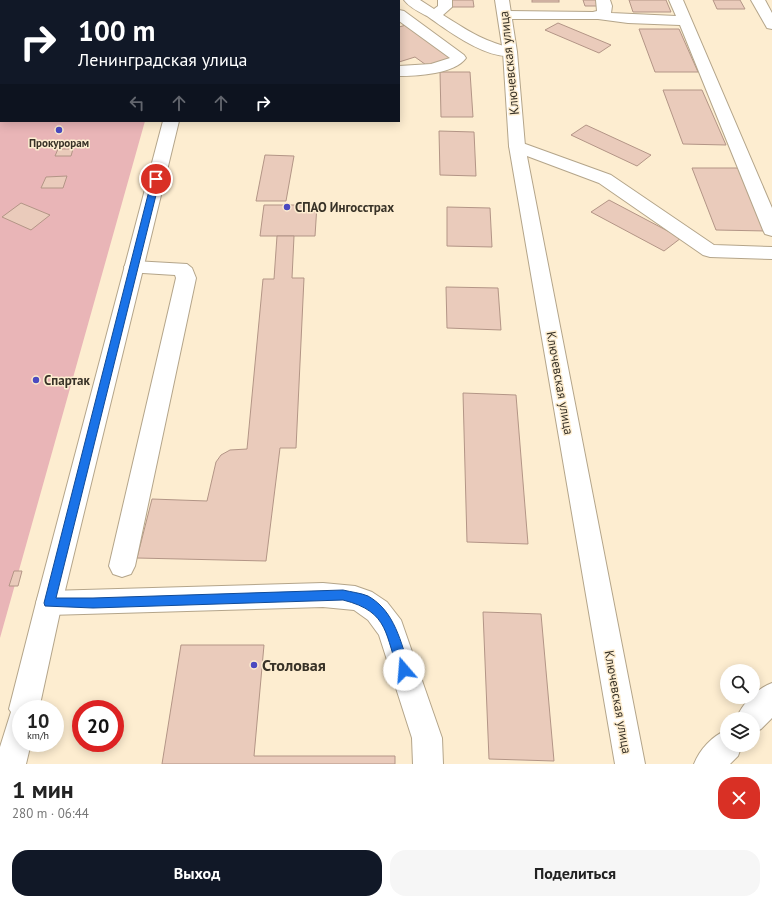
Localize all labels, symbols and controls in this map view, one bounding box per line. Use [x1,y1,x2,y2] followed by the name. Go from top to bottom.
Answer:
[495,10,523,116] street label: Ключевская улица
[78,12,155,49] text: 100 m
[12,16,64,68] icon: right
[78,48,248,71] text: Ленинградская улица
[126,92,148,114] icon: left
[168,92,190,114] icon: ahead
[210,92,232,114] icon: ahead
[252,92,274,114] icon: right
[54,125,64,135] marker: Прокурорам
[29,136,89,150] place label: Прокурорам
[139,162,173,196] pin
[145,168,167,190] icon: arrive
[295,199,394,216] place label: СПАО Ингосстрах
[282,202,292,212] marker: СПАО Ингосстрах
[543,330,577,436] street label: Ключевская улица
[44,372,90,389] place label: Спартак
[31,375,41,385] marker: Спартак
[383,649,425,691] position arrow
[601,649,635,755] street label: Ключевская улица
[262,655,326,675] place label: Столовая
[249,660,259,670] marker: Столовая
[720,664,760,752] map controls
[720,664,760,704] button: search
[72,700,124,752] speed limit sign: 20
[27,708,49,734] text: 10
[720,712,760,752] button: layers
[27,729,49,742] text: km/h
[12,774,74,805] text: 1 мин
[718,777,760,819] button: close
[12,805,89,822] text: 280 m · 06:44
[12,850,382,896] button: Выход
[390,850,760,896] button: Поделиться

